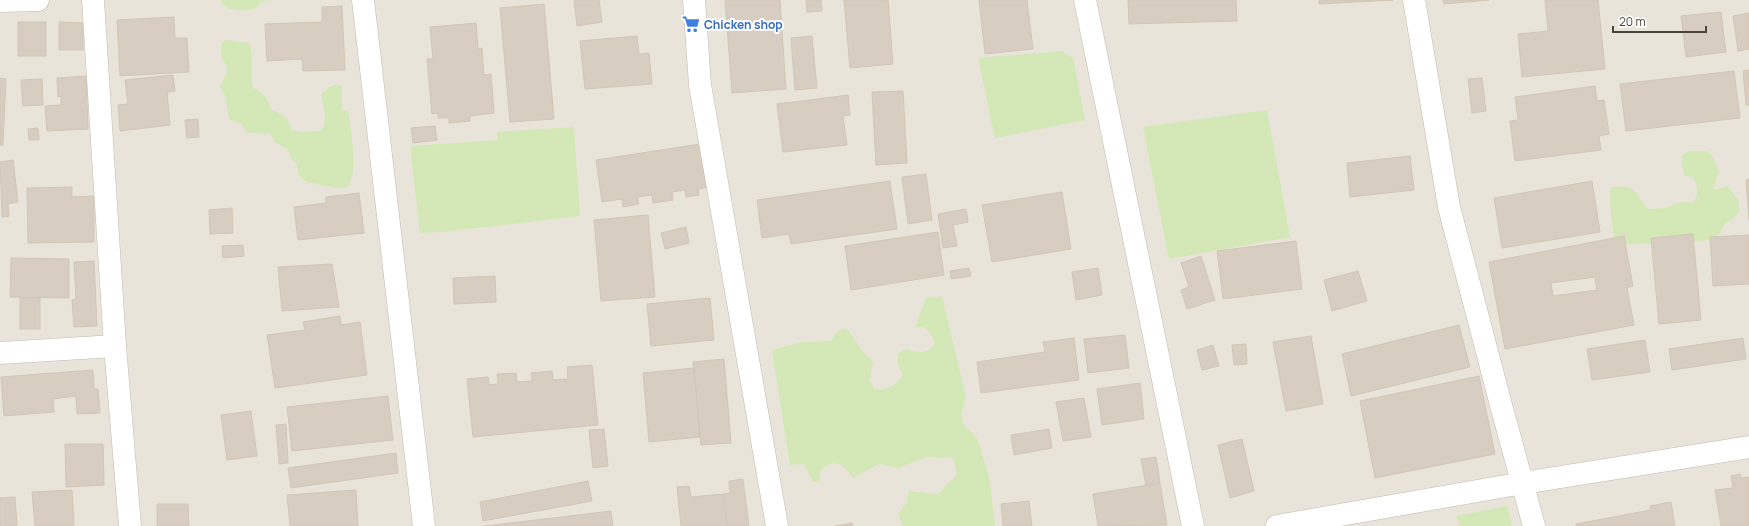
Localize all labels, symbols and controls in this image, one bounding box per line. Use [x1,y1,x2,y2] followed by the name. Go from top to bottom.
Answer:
[1613,8,1706,34] scale bar
[1619,13,1646,30] text: 20 m
[681,14,701,34] supermarket icon: Chicken shop
[704,16,783,33] place label: Chicken shop

